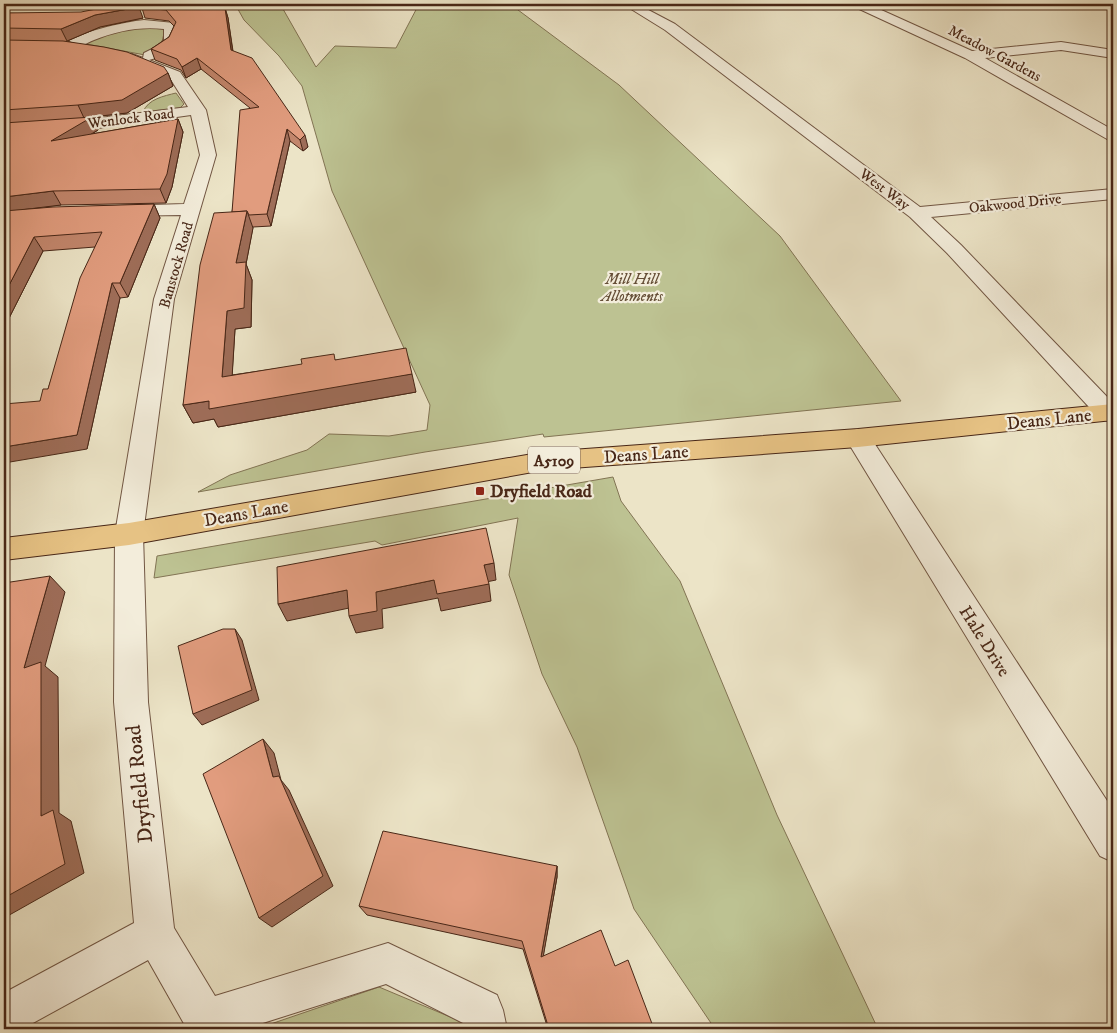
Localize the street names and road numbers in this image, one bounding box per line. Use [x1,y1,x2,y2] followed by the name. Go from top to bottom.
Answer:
[945,21,1045,86] street label: Meadow Gardens
[86,104,176,133] street label: Wenlock Road
[855,164,914,215] street label: West Way
[968,189,1062,218] street label: Oakwood Drive
[155,219,198,311] street label: Banstock Road
[1006,405,1093,435] street label: Deans Lane
[603,441,689,469] street label: Deans Lane
[528,446,580,474] road number: A5109
[202,496,290,532] street label: Deans Lane
[954,602,1015,681] street label: Hale Drive
[121,723,159,844] street label: Dryfield Road

